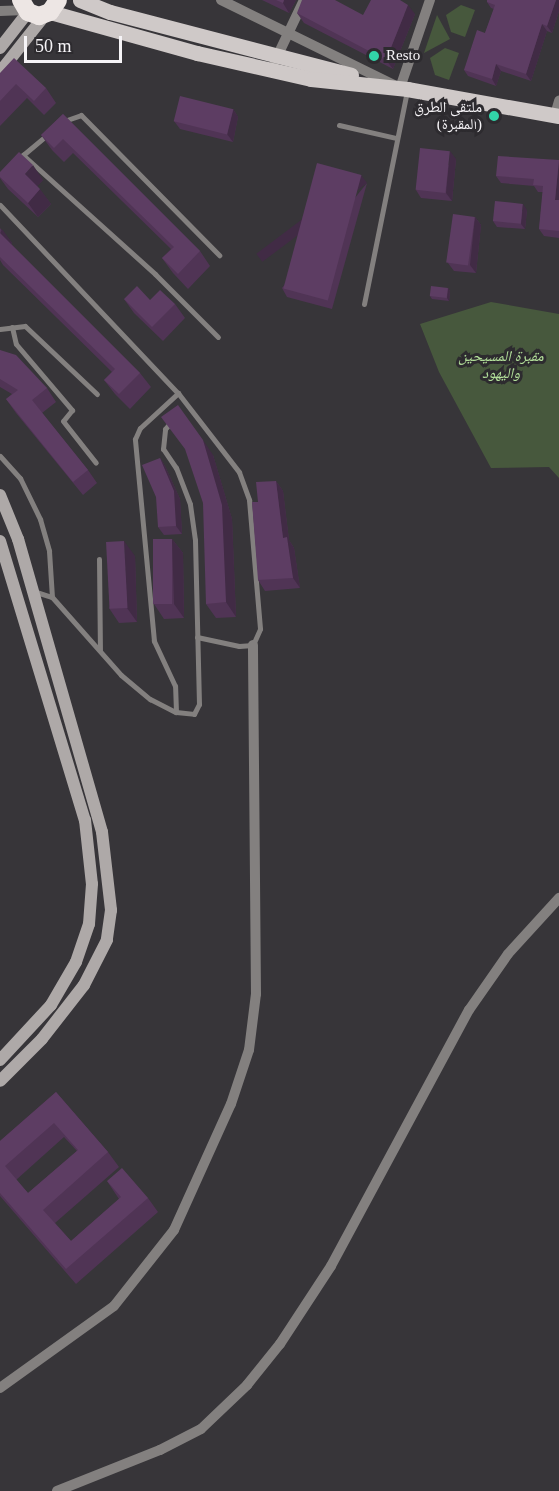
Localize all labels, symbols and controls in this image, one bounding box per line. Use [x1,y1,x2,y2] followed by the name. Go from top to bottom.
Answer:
[27,24,124,62] scale bar
[35,36,72,56] text: 50 m
[386,47,420,65] place label: Resto
[367,49,381,63] marker: Resto
[414,98,482,133] place label: ملتقى الطرق (المقبرة)
[487,109,501,123] marker: ملتقى الطرق (المقبرة)
[458,347,544,382] park label: مقبرة المسيحين واليهود

